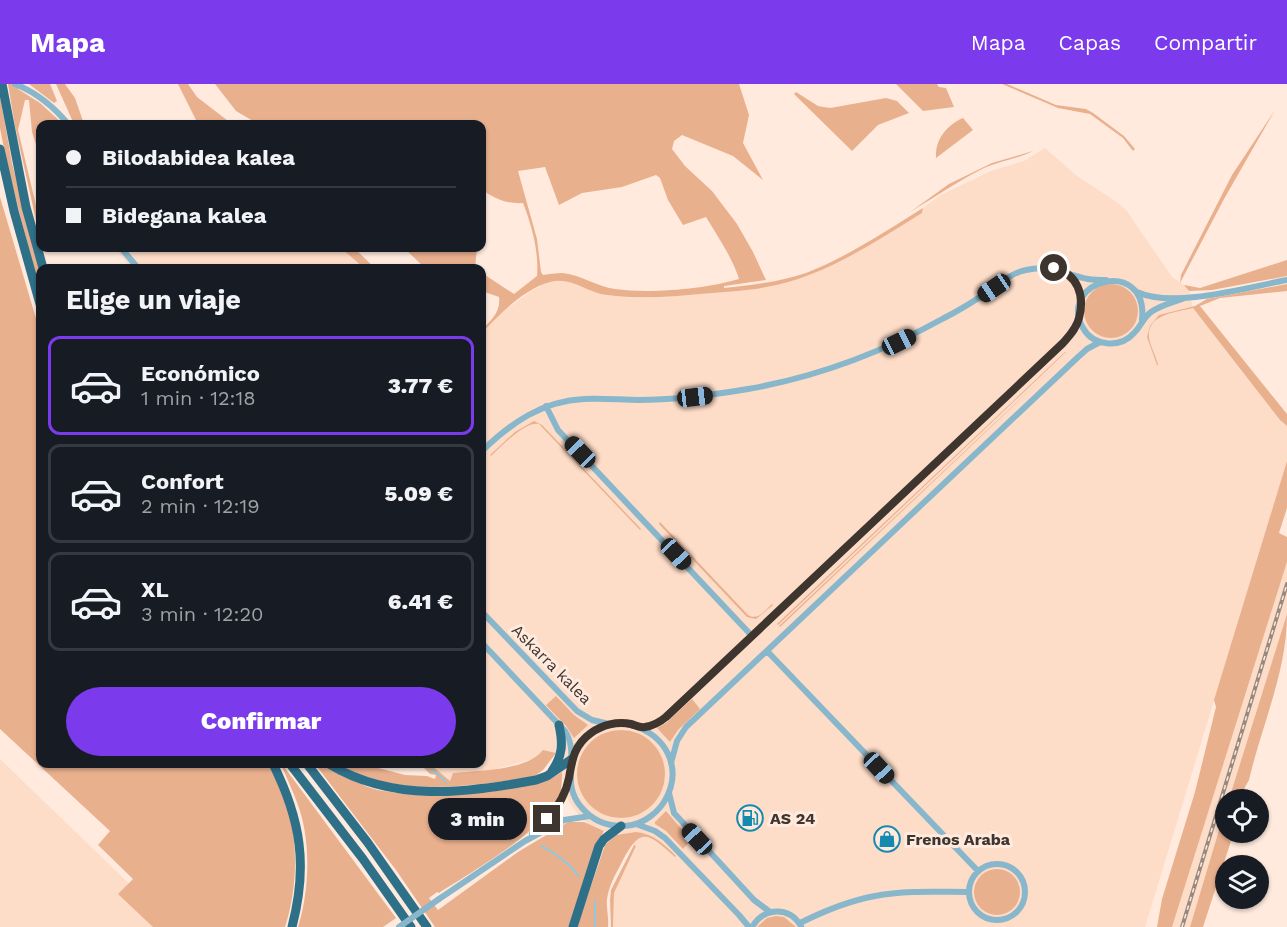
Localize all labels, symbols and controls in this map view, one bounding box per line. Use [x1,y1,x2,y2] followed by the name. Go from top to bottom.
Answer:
[30,26,105,59] text: Mapa
[971,30,1026,55] text: Mapa
[1059,30,1121,55] text: Capas
[1154,30,1257,55] text: Compartir
[102,145,295,170] text: Bilodabidea kalea
[102,203,267,228] text: Bidegana kalea
[1040,254,1067,281] route start
[974,270,1014,306] car
[66,284,241,316] text: Elige un viaje
[879,326,919,358] car
[69,359,123,413] icon: car
[141,361,260,386] text: Económico
[388,373,453,398] text: 3.77 €
[141,386,256,410] text: 1 min · 12:18
[676,386,714,408] car
[561,433,599,471] car
[69,467,123,521] icon: car
[141,469,224,494] text: Confort
[385,481,453,506] text: 5.09 €
[141,494,260,518] text: 2 min · 12:19
[657,535,695,573] car
[69,575,123,629] icon: car
[141,577,169,602] text: XL
[388,589,453,614] text: 6.41 €
[141,602,263,626] text: 3 min · 12:20
[508,621,595,708] street label: Askarra kalea
[66,687,456,756] button: Confirmar
[860,749,898,787] car
[1215,789,1269,909] map controls
[1215,789,1269,843] button: locate
[427,798,526,840] callout: 3 min
[735,803,765,833] fuel station icon: AS 24
[533,805,560,832] route end
[450,807,505,831] text: 3 min
[770,809,815,828] place label: AS 24
[678,820,716,858] car
[872,824,902,854] shop icon: Frenos Araba
[906,830,1011,849] place label: Frenos Araba
[1215,855,1269,909] button: layers

